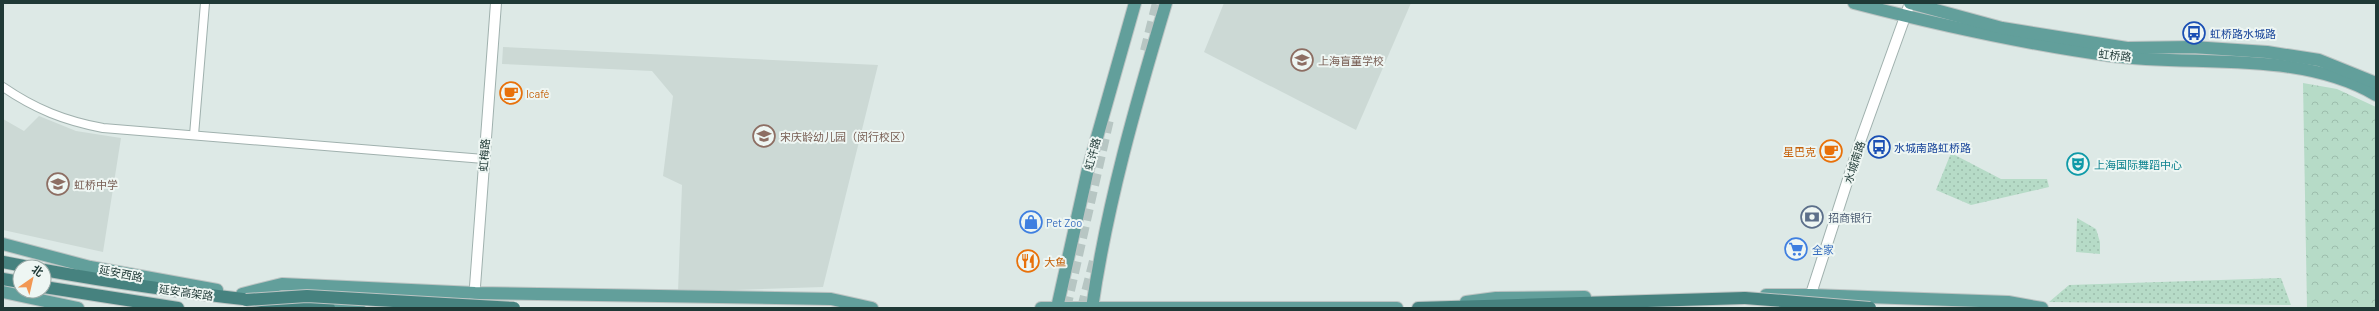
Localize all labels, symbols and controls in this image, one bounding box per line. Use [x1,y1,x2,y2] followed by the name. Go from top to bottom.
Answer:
[2181,20,2207,46] bus stop icon: 虹桥路水城路
[2210,27,2276,40] place label: 虹桥路水城路
[1289,47,1315,73] school or university icon: 上海盲童学校
[2098,47,2132,63] street label: 虹桥路
[1318,54,1384,67] place label: 上海盲童学校
[498,80,524,106] cafe icon: Icafé
[526,87,550,100] place label: Icafé
[751,123,777,149] school or university icon: 宋庆龄幼儿园（闵行校区）
[780,130,912,143] place label: 宋庆龄幼儿园（闵行校区）
[1866,134,1892,160] bus stop icon: 水城南路虹桥路
[1081,136,1103,172] street label: 虹许路
[476,138,492,172] street label: 虹梅路
[1818,138,1844,164] cafe icon: 星巴克
[1841,139,1867,185] street label: 水城南路
[1894,141,1971,154] place label: 水城南路虹桥路
[1783,145,1816,158] place label: 星巴克
[2065,151,2091,177] theatre icon: 上海国际舞蹈中心
[2094,158,2182,171] place label: 上海国际舞蹈中心
[45,171,71,197] school or university icon: 虹桥中学
[74,178,118,191] place label: 虹桥中学
[1799,204,1825,230] bank icon: 招商银行
[1018,209,1044,235] shop icon: Pet Zoo
[1828,211,1872,224] place label: 招商银行
[1046,216,1082,229] place label: Pet Zoo
[1783,236,1809,262] supermarket icon: 全家
[1812,243,1834,256] place label: 全家
[1015,248,1041,274] restaurant icon: 大鱼
[1044,255,1066,268] place label: 大鱼
[12,259,52,299] north arrow
[30,262,46,279] text: 北
[98,262,144,284] street label: 延安西路
[158,282,214,302] street label: 延安高架路

